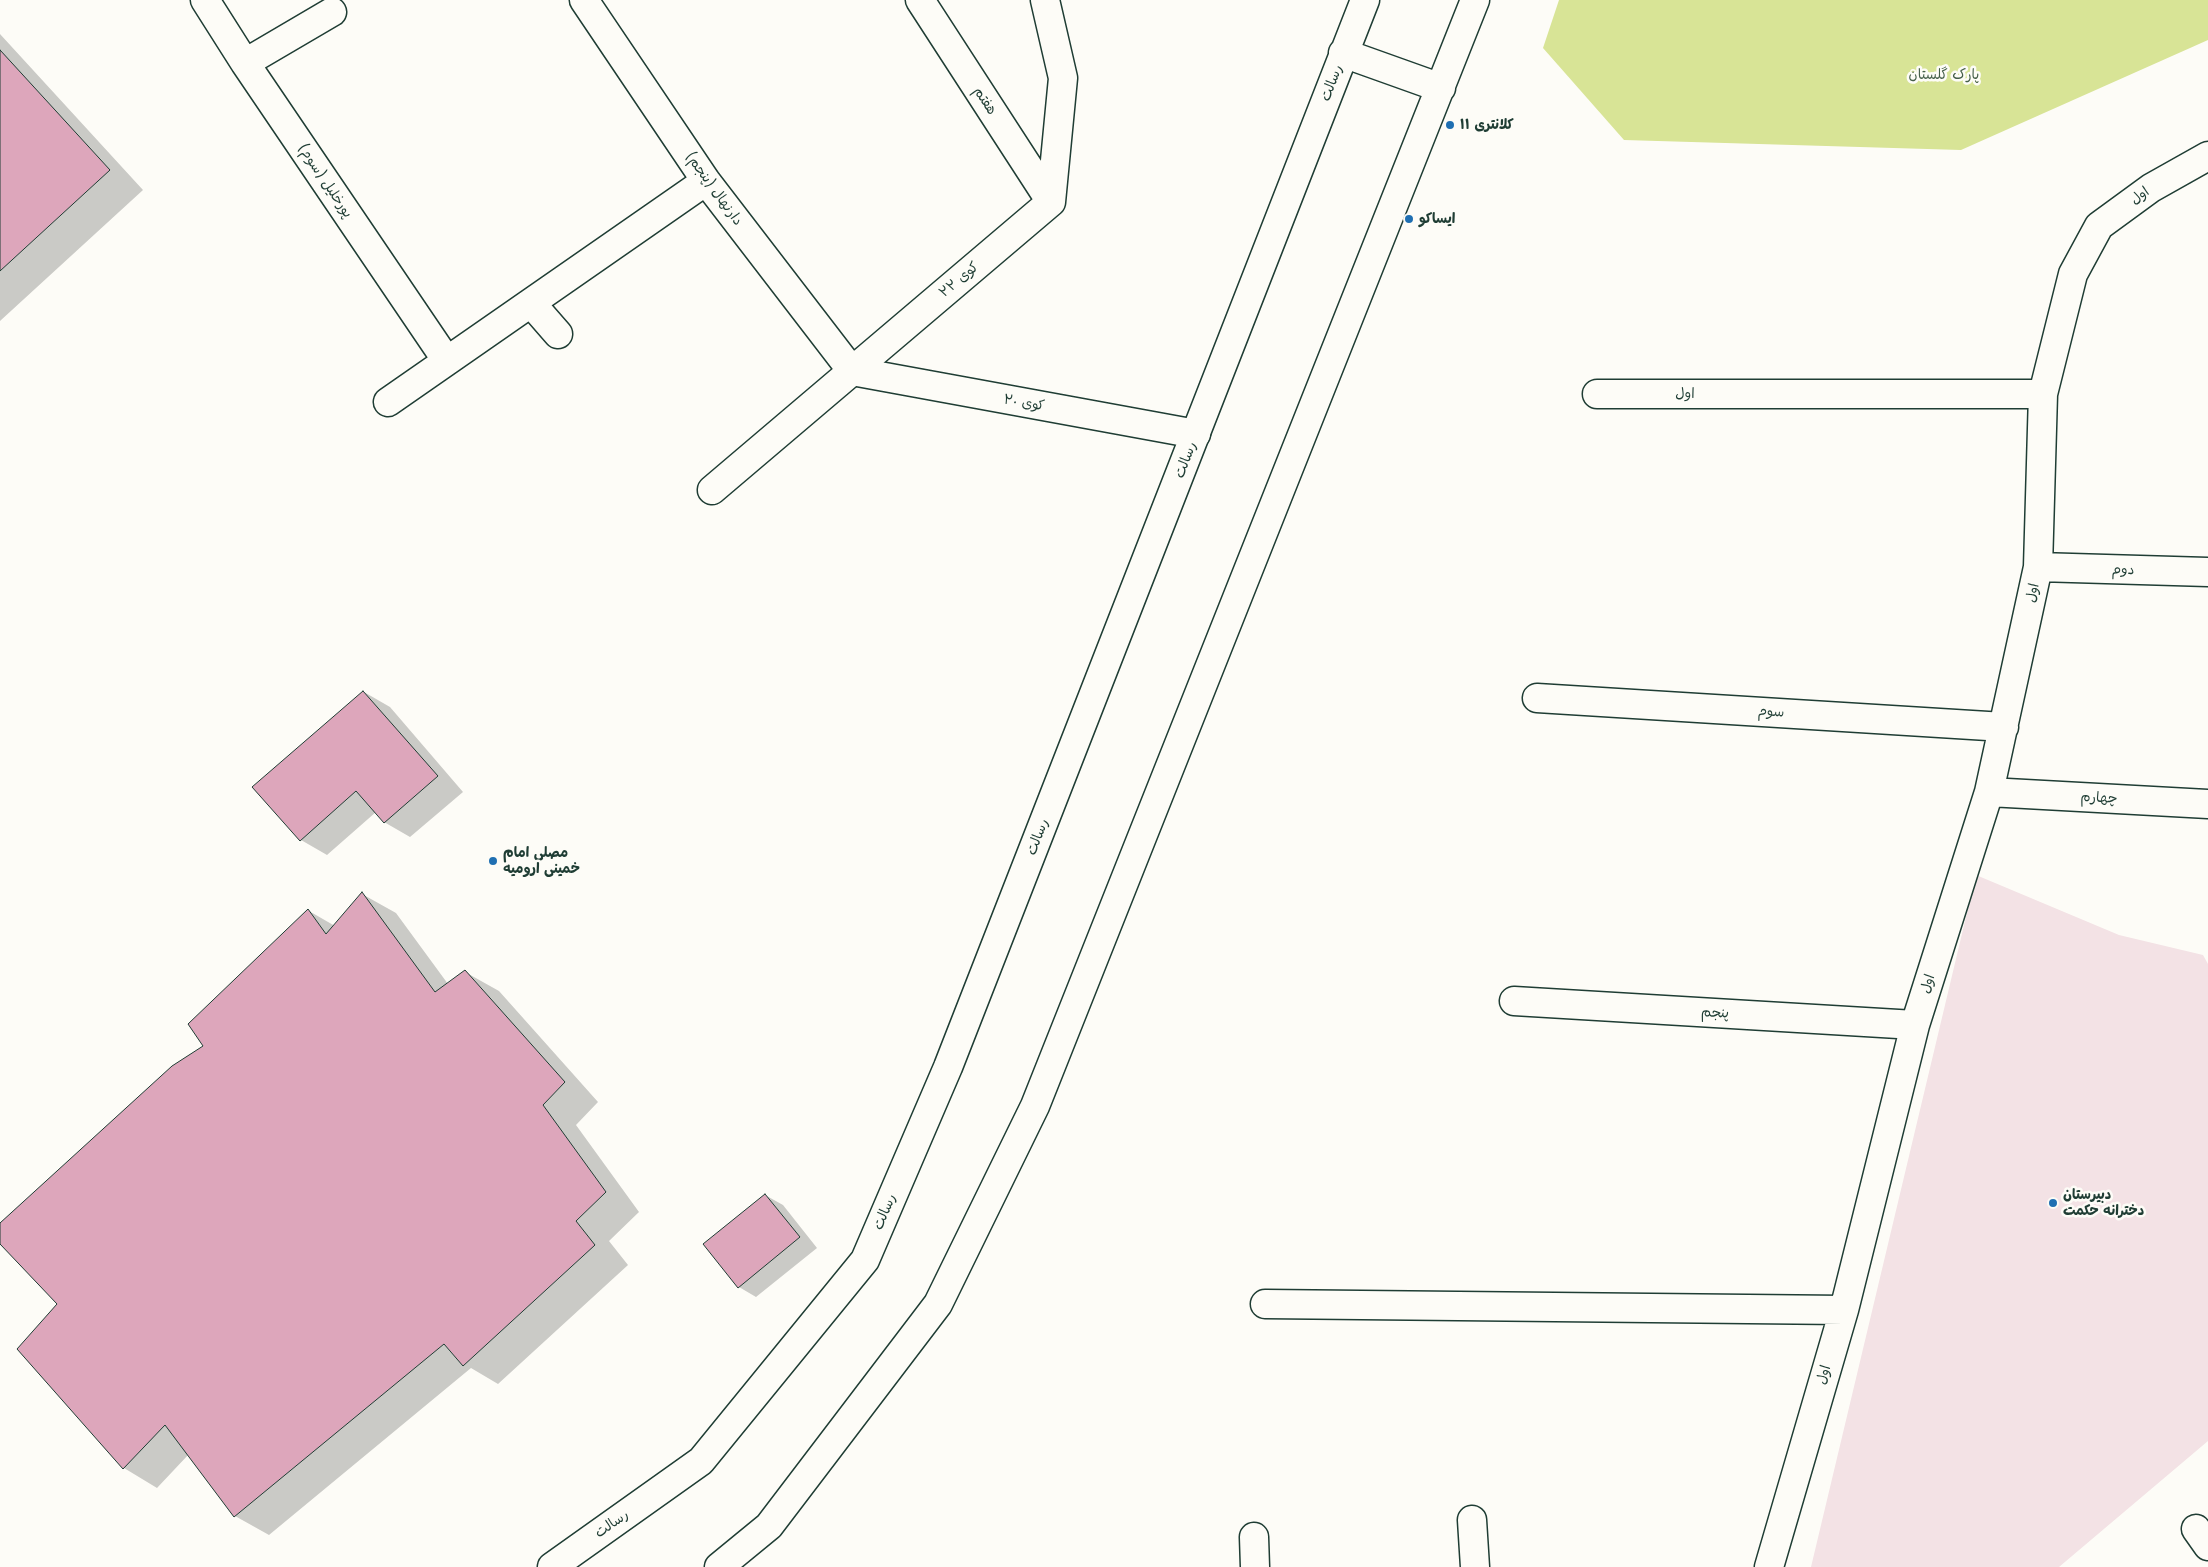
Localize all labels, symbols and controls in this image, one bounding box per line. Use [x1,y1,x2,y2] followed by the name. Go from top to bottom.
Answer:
[1317,62,1347,104] street label: رسالت
[1909,67,1979,83] park label: پارک گلستان
[970,84,1000,118] street label: هفتم
[1460,117,1514,133] place label: کلانتری ۱۱
[1444,119,1456,131] marker: کلانتری ۱۱
[294,141,356,221] street label: پورخلیل (سوم)
[682,149,746,229] street label: دارنهال (پنجم)
[2127,184,2153,208] street label: اول
[1419,211,1455,227] place label: ایساکو
[1403,213,1415,225] marker: ایساکو
[936,259,982,301] street label: کوی ۲۲
[1675,386,1695,402] street label: اول
[1002,391,1046,415] street label: کوی ۲۰
[1171,439,1201,481] street label: رسالت
[2111,561,2135,579] street label: دوم
[2023,582,2043,604] street label: اول
[1757,703,1785,721] street label: سوم
[2080,789,2118,807] street label: چهارم
[1023,816,1053,858] street label: رسالت
[503,845,580,878] place label: مصلی امام خمینی ارومیه
[487,855,499,867] marker: مصلی امام خمینی ارومیه
[1917,972,1939,996] street label: اول
[1700,1004,1730,1022] street label: پنجم
[2063,1187,2144,1220] place label: دبیرستان دخترانه حکمت
[870,1191,900,1233] street label: رسالت
[2047,1197,2059,1209] marker: دبیرستان دخترانه حکمت
[1813,1363,1835,1387] street label: اول
[592,1506,632,1542] street label: رسالت

